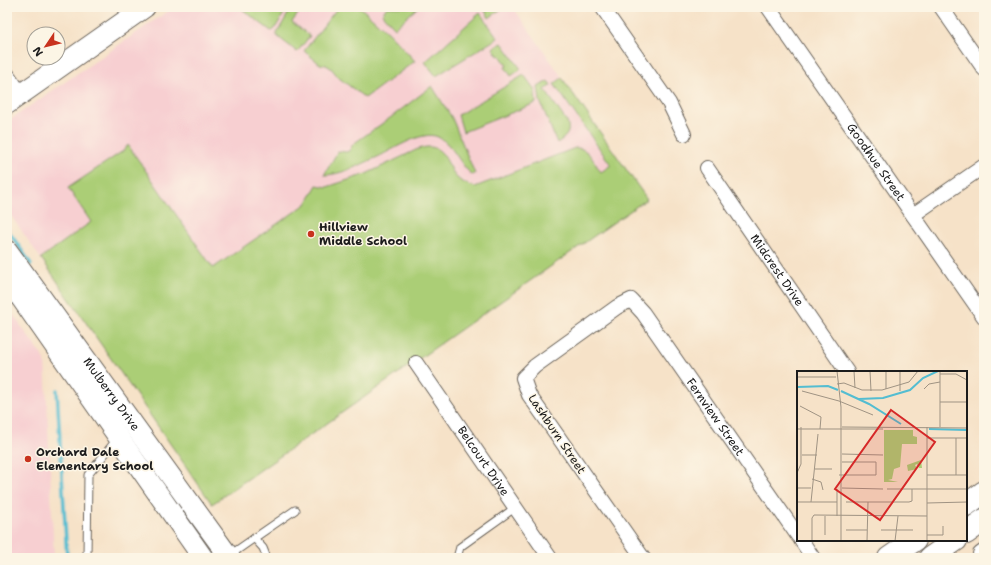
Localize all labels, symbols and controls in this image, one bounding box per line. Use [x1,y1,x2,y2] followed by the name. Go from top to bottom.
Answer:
[26,26,66,66] north arrow
[29,43,47,59] text: N
[843,120,909,204] street label: Goodhue Street
[319,219,407,249] place label: Hillview Middle School
[306,229,316,239] marker: Hillview Middle School
[747,231,808,310] street label: Midcrest Drive
[79,354,143,434] street label: Mulberry Drive
[797,371,967,541] inset map
[683,375,748,459] street label: Fernview Street
[524,391,590,477] street label: Lashburn Street
[454,423,513,499] street label: Belcourt Drive
[36,444,153,474] place label: Orchard Dale Elementary School
[23,454,33,464] marker: Orchard Dale Elementary School

